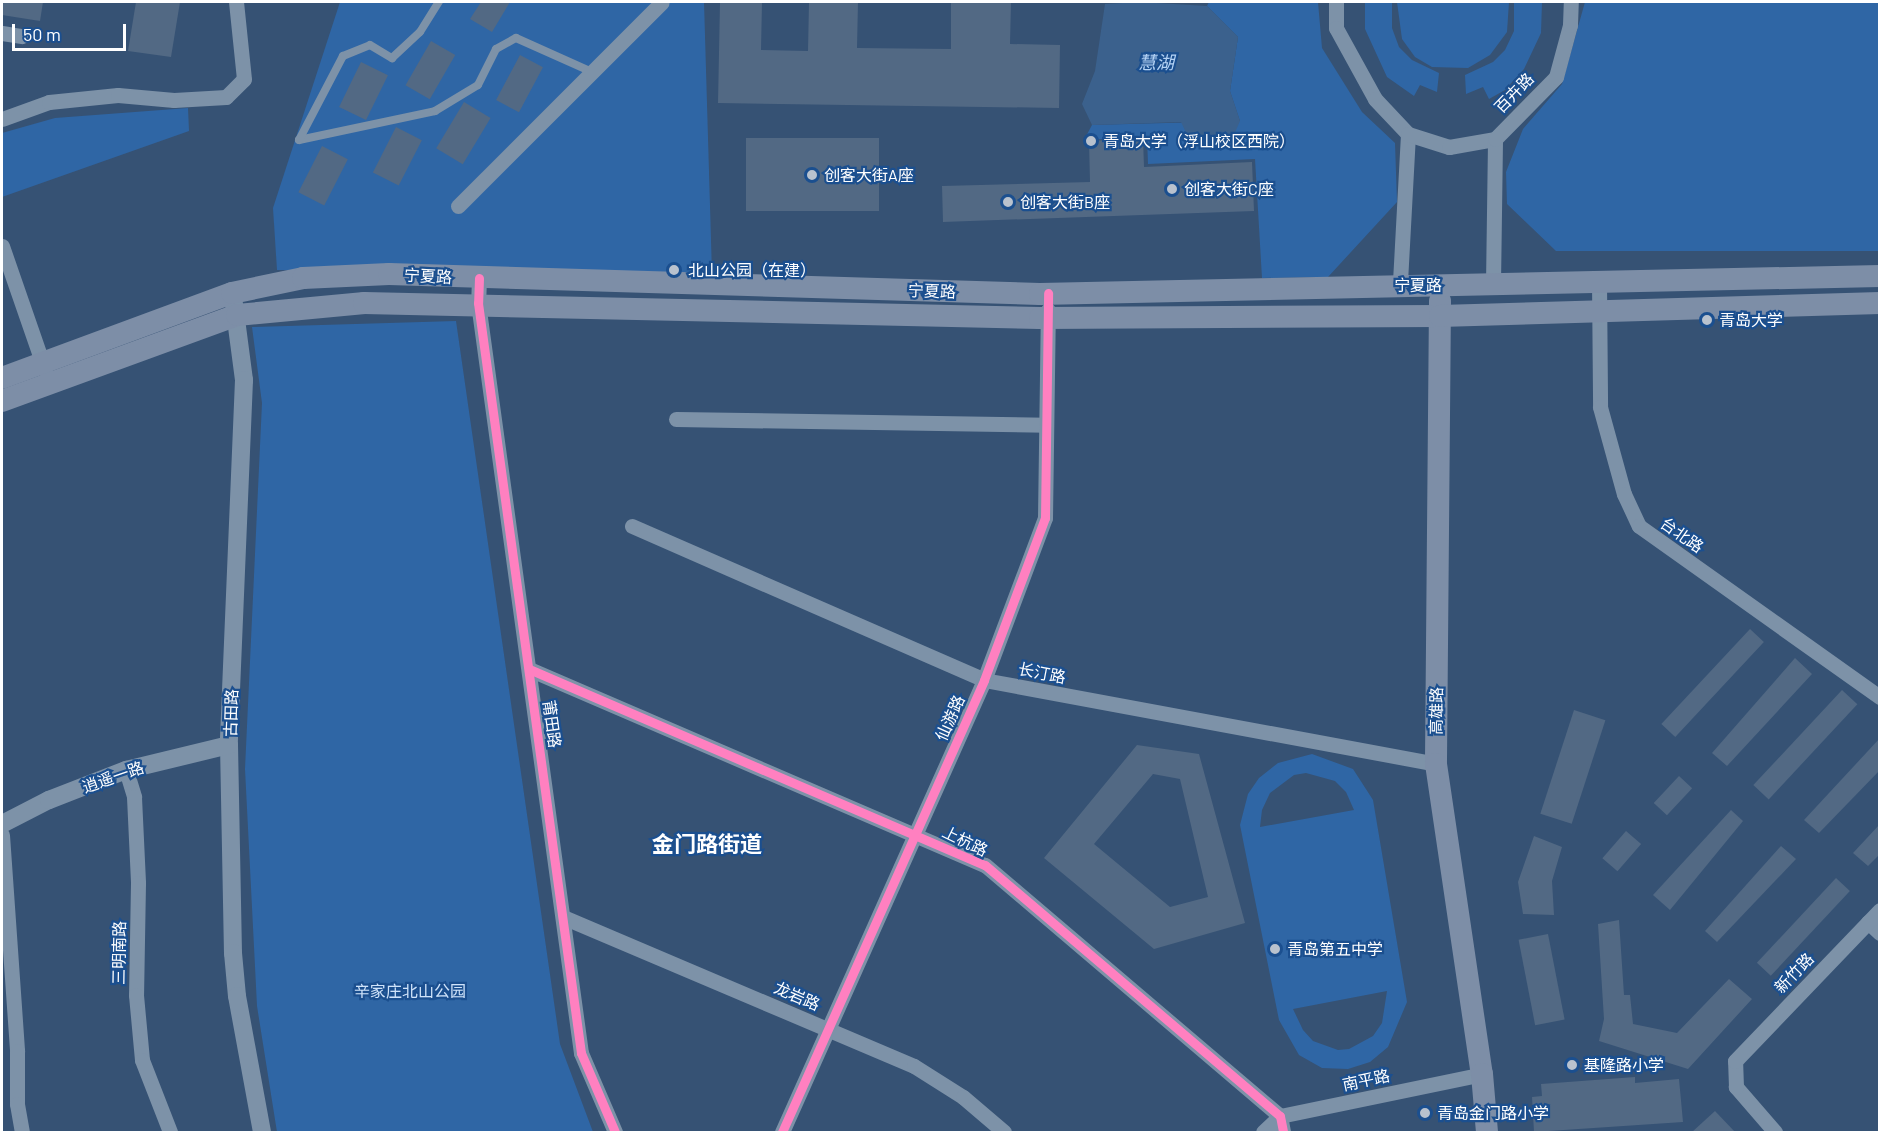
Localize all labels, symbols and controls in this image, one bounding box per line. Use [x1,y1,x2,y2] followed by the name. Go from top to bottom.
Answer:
[15,12,129,50] scale bar
[23,23,61,45] text: 50 m
[1138,51,1174,73] water label: 慧湖
[1490,69,1538,117] street label: 百卉路
[1103,131,1295,151] place label: 青岛大学（浮山校区西院）
[1084,134,1098,148] marker: 青岛大学（浮山校区西院）
[824,165,914,185] place label: 创客大街A座
[805,168,819,182] marker: 创客大街A座
[1184,179,1274,199] place label: 创客大街C座
[1165,182,1179,196] marker: 创客大街C座
[1020,192,1110,212] place label: 创客大街B座
[1001,195,1015,209] marker: 创客大街B座
[688,260,816,280] place label: 北山公园（在建）
[665,261,683,279] marker: 北山公园（在建）
[404,265,452,287] street label: 宁夏路
[1394,275,1442,295] street label: 宁夏路
[908,281,956,301] street label: 宁夏路
[1719,310,1783,330] place label: 青岛大学
[1700,313,1714,327] marker: 青岛大学
[1657,513,1707,557] street label: 台北路
[1017,659,1067,687] street label: 长汀路
[1426,687,1446,735] street label: 高雄路
[221,689,241,737] street label: 古田路
[931,692,969,744] street label: 仙游路
[539,699,565,749] street label: 莆田路
[80,758,146,796] street label: 逍遥一路
[939,822,991,860] street label: 上杭路
[652,831,762,857] district label: 金门路街道
[109,921,129,985] street label: 三明南路
[1287,939,1383,959] place label: 青岛第五中学
[1268,942,1282,956] marker: 青岛第五中学
[1770,949,1818,997] street label: 新竹路
[771,978,823,1014] street label: 龙岩路
[354,981,466,1001] park label: 辛家庄北山公园
[1584,1055,1664,1075] place label: 基隆路小学
[1565,1058,1579,1072] marker: 基隆路小学
[1341,1066,1391,1094] street label: 南平路
[1437,1103,1549,1123] place label: 青岛金门路小学
[1418,1106,1432,1120] marker: 青岛金门路小学

